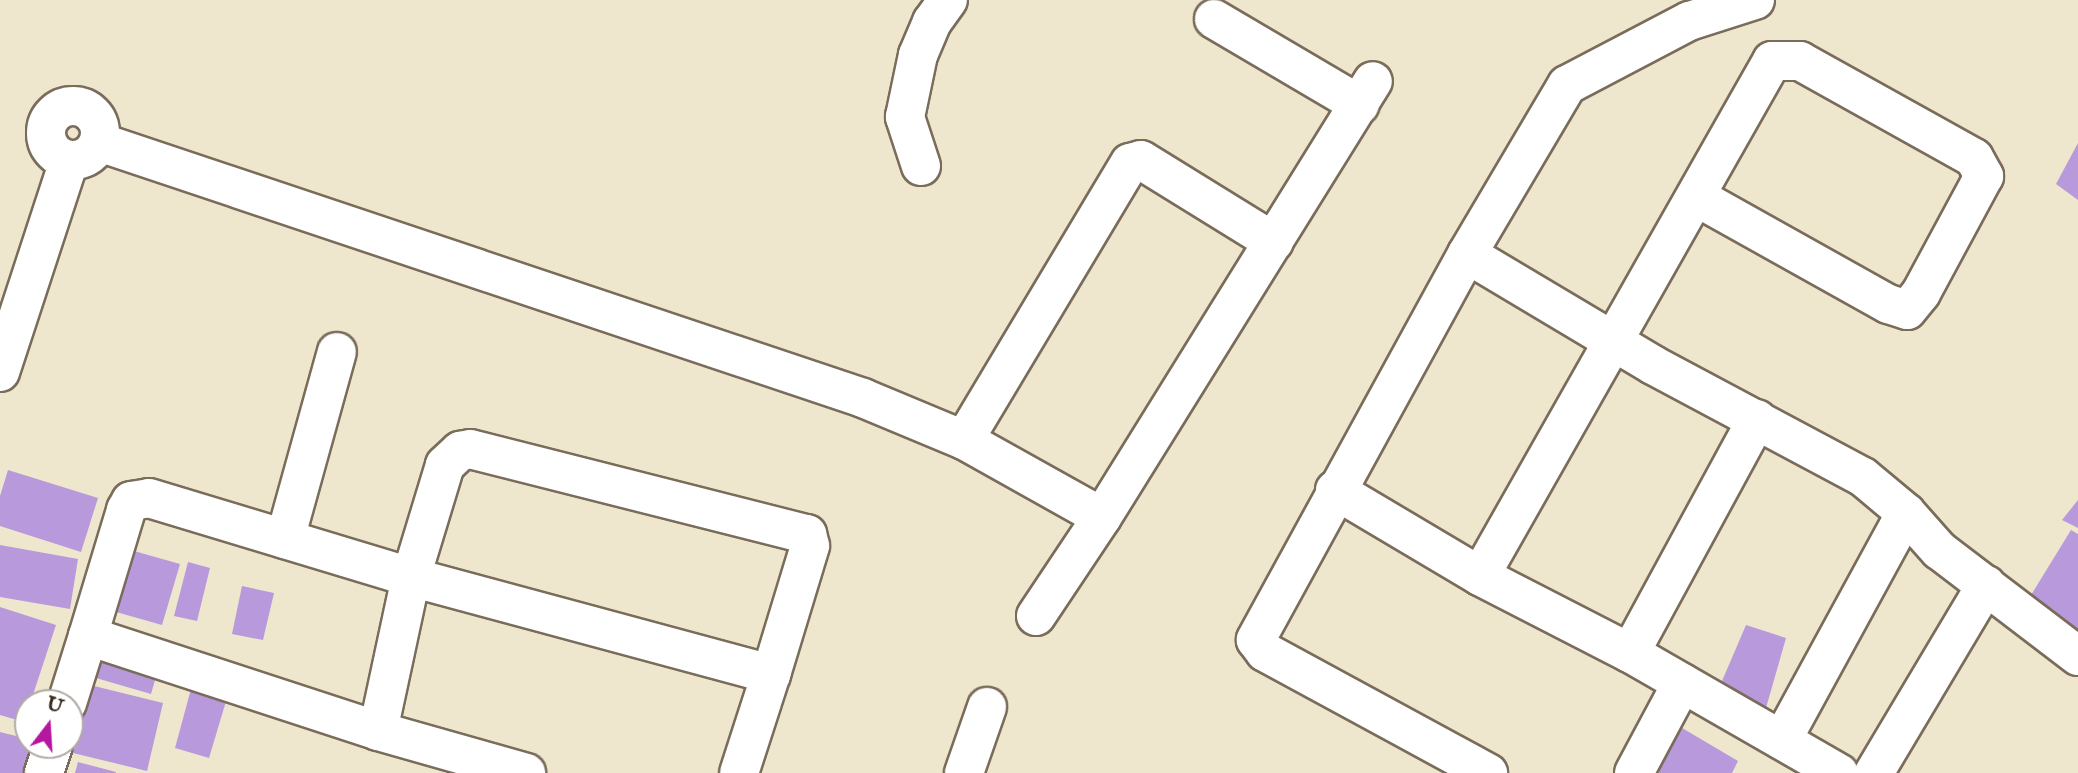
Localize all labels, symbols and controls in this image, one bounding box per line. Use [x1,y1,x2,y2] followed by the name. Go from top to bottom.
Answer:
[14,689,84,759] north arrow
[43,692,66,720] text: U

